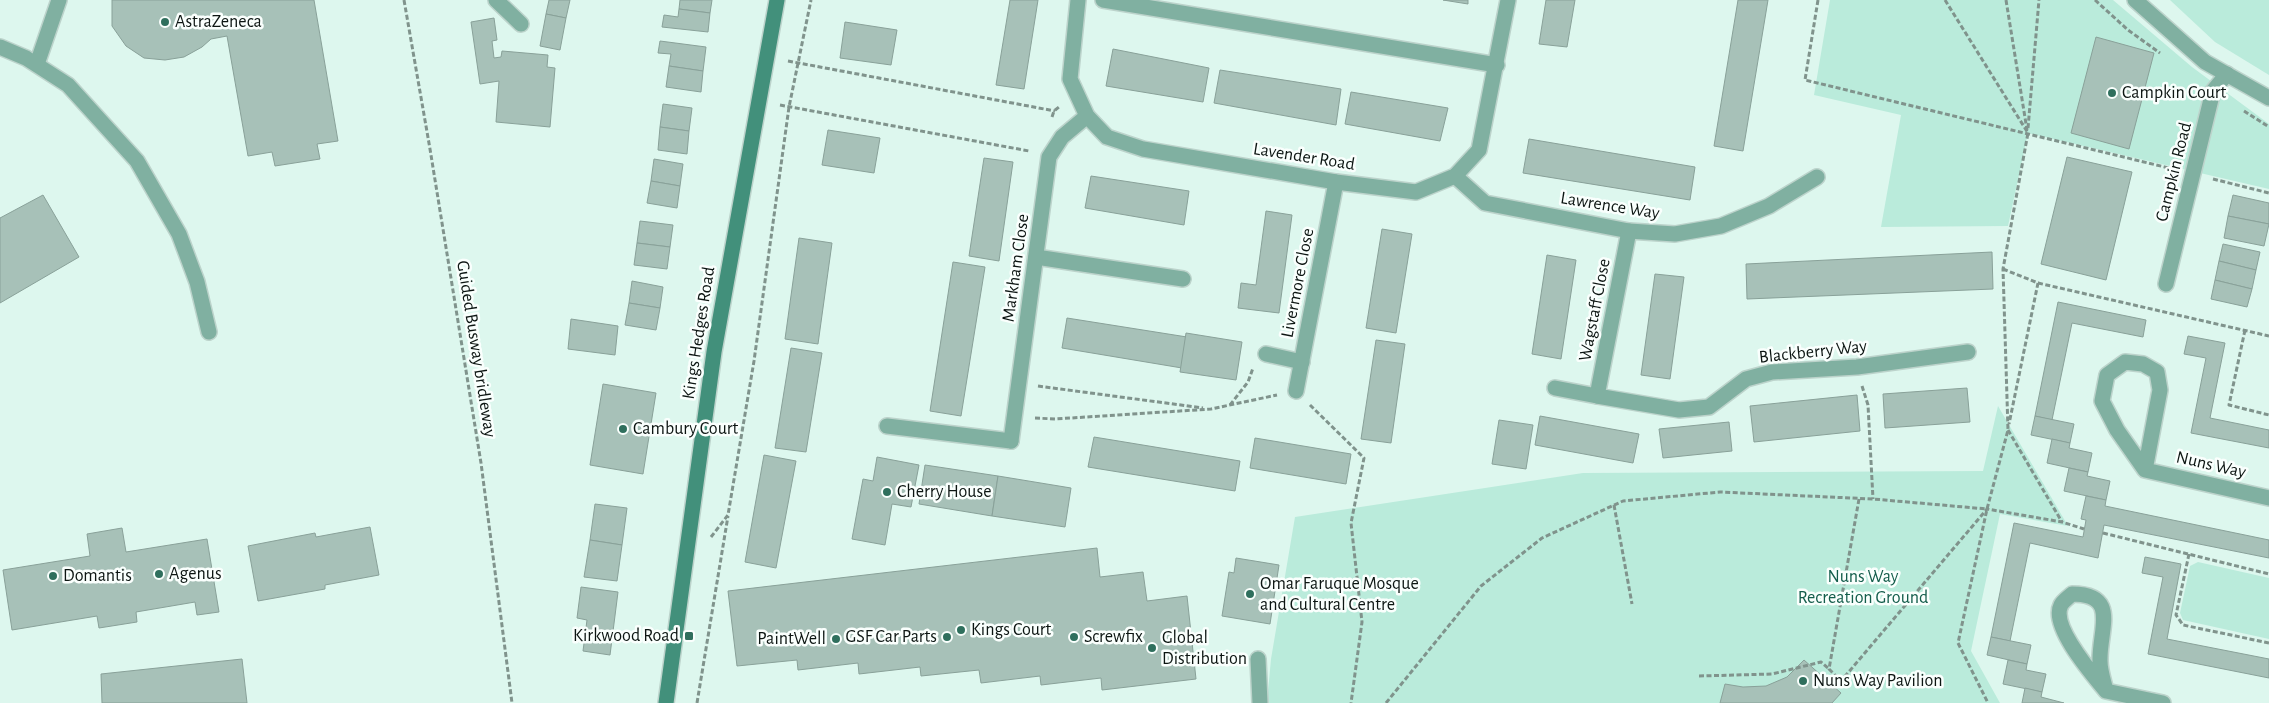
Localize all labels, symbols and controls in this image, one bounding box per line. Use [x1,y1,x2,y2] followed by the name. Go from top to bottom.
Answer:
[175,13,262,31] place label: AstraZeneca
[159,16,171,28] marker: AstraZeneca
[2122,84,2227,102] place label: Campkin Court
[2106,87,2118,99] marker: Campkin Court
[2153,120,2195,224] street label: Campkin Road
[1252,140,1356,174] street label: Lavender Road
[1559,189,1661,223] street label: Lawrence Way
[1000,213,1032,323] street label: Markham Close
[1279,227,1317,339] street label: Livermore Close
[1576,257,1614,363] street label: Wagstaff Close
[453,259,499,439] street label: Guided Busway bridleway
[680,265,718,401] street label: Kings Hedges Road
[1758,337,1868,367] street label: Blackberry Way
[633,420,738,438] place label: Cambury Court
[617,423,629,435] marker: Cambury Court
[2174,448,2248,482] street label: Nuns Way
[897,483,991,501] place label: Cherry House
[881,486,893,498] marker: Cherry House
[169,565,222,583] place label: Agenus
[63,567,132,585] place label: Domantis
[153,568,165,580] marker: Agenus
[1798,568,1928,607] park label: Nuns Way Recreation Ground
[47,570,59,582] marker: Domantis
[1260,575,1419,614] place label: Omar Faruque Mosque and Cultural Centre
[1244,588,1256,600] marker: Omar Faruque Mosque and Cultural Centre
[971,621,1052,639] place label: Kings Court
[955,624,967,636] marker: Kings Court
[573,627,679,645] place label: Kirkwood Road
[845,628,937,646] place label: GSF Car Parts
[1084,628,1143,646] place label: Screwfix
[1162,629,1247,668] place label: Global Distribution
[683,630,695,642] marker: Kirkwood Road
[757,630,826,648] place label: PaintWell
[941,631,953,643] marker: GSF Car Parts
[1068,631,1080,643] marker: Screwfix
[830,633,842,645] marker: PaintWell
[1146,642,1158,654] marker: Global Distribution
[1813,672,1943,690] place label: Nuns Way Pavilion
[1797,675,1809,687] marker: Nuns Way Pavilion

